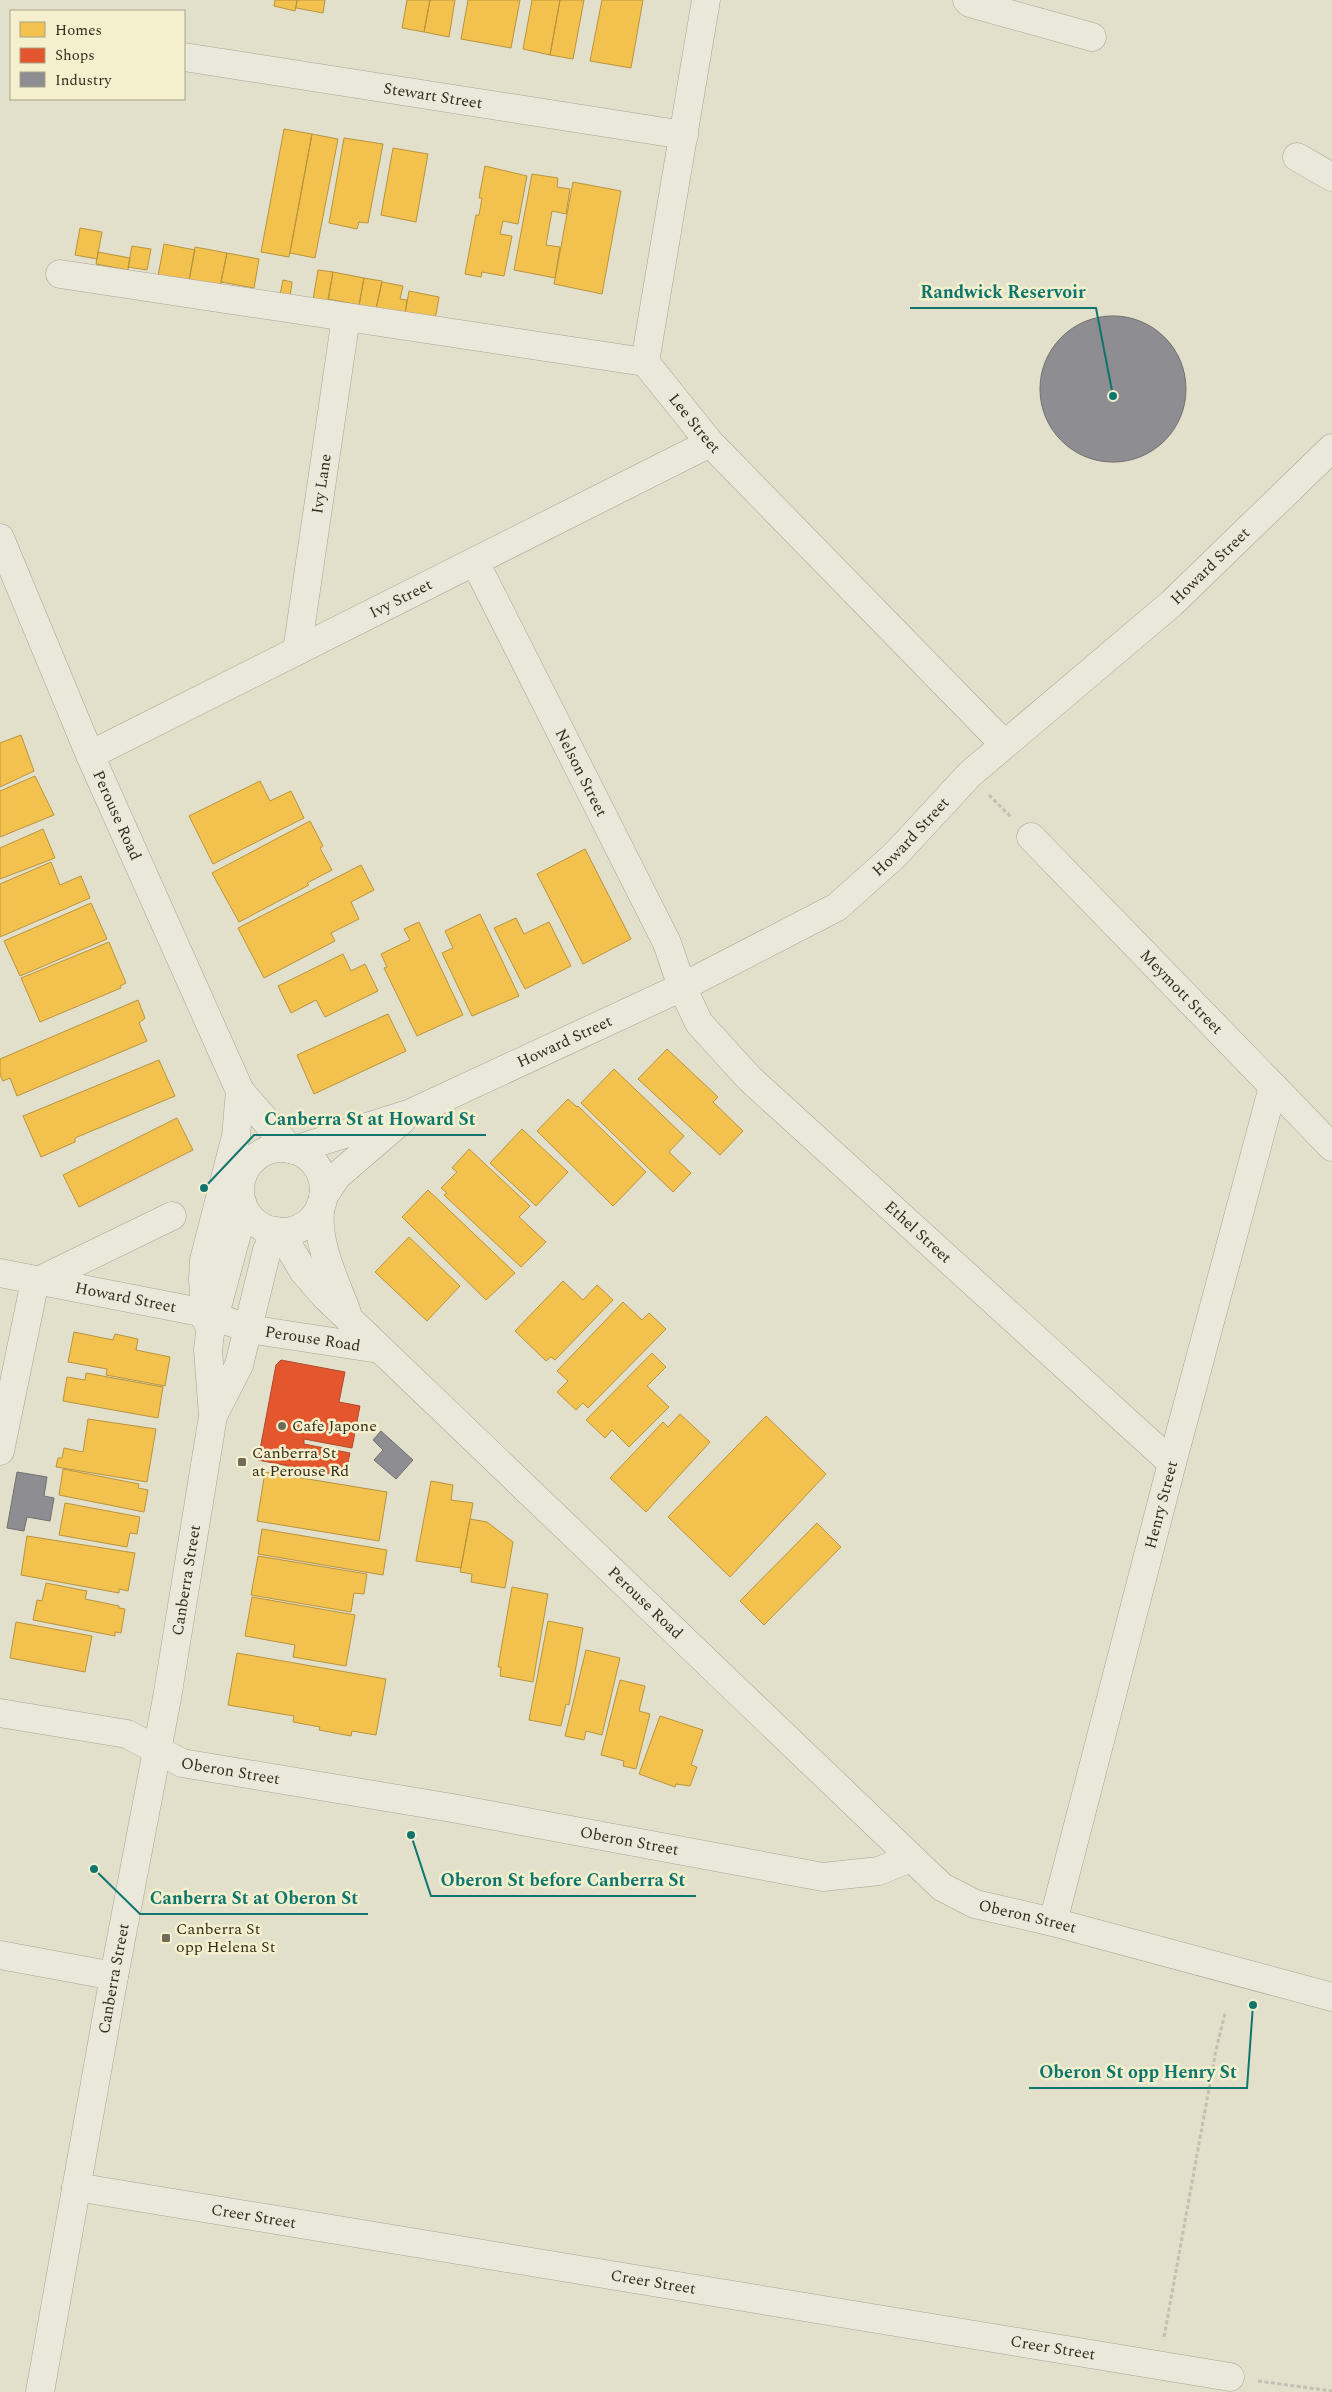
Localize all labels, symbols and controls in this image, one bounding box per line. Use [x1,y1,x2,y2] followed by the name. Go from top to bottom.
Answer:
[10,10,185,100] legend
[55,19,102,42] text: Homes
[55,44,95,67] text: Shops
[55,69,112,92] text: Industry
[382,76,485,115] street label: Stewart Street
[910,275,1096,308] callout: Randwick Reservoir
[920,279,1086,306] text: Randwick Reservoir
[663,388,726,459] street label: Lee Street
[305,452,338,516] street label: Ivy Lane
[1165,521,1256,610] street label: Howard Street
[365,572,437,624] street label: Ivy Street
[549,724,614,821] street label: Nelson Street
[86,766,148,864] street label: Perouse Road
[867,791,955,882] street label: Howard Street
[1134,944,1229,1040] street label: Meymott Street
[513,1009,616,1074] street label: Howard Street
[254,1102,486,1135] callout: Canberra St at Howard St
[264,1106,476,1133] text: Canberra St at Howard St
[879,1195,957,1269] street label: Ethel Street
[73,1276,179,1319] street label: Howard Street
[263,1320,362,1358] street label: Perouse Road
[292,1414,377,1438] place label: Cafe Japone
[276,1420,288,1432] marker: Cafe Japone
[252,1441,349,1483] place label: Canberra St at Perouse Rd
[236,1456,248,1468] marker: Canberra St at Perouse Rd
[1138,1458,1184,1551] street label: Henry Street
[165,1523,207,1637] street label: Canberra Street
[602,1561,688,1645] street label: Perouse Road
[179,1751,282,1791] street label: Oberon Street
[578,1820,681,1862] street label: Oberon Street
[431,1863,696,1896] callout: Oberon St before Canberra St
[440,1867,686,1894] text: Oberon St before Canberra St
[140,1881,368,1914] callout: Canberra St at Oberon St
[150,1885,358,1912] text: Canberra St at Oberon St
[976,1893,1080,1940] street label: Oberon Street
[176,1917,276,1959] place label: Canberra St opp Helena St
[92,1921,136,2036] street label: Canberra Street
[160,1932,172,1944] marker: Canberra St opp Helena St
[1029,2055,1247,2088] callout: Oberon St opp Henry St
[1039,2059,1237,2086] text: Oberon St opp Henry St
[209,2197,298,2235] street label: Creer Street
[609,2263,698,2301] street label: Creer Street
[1009,2329,1097,2367] street label: Creer Street

